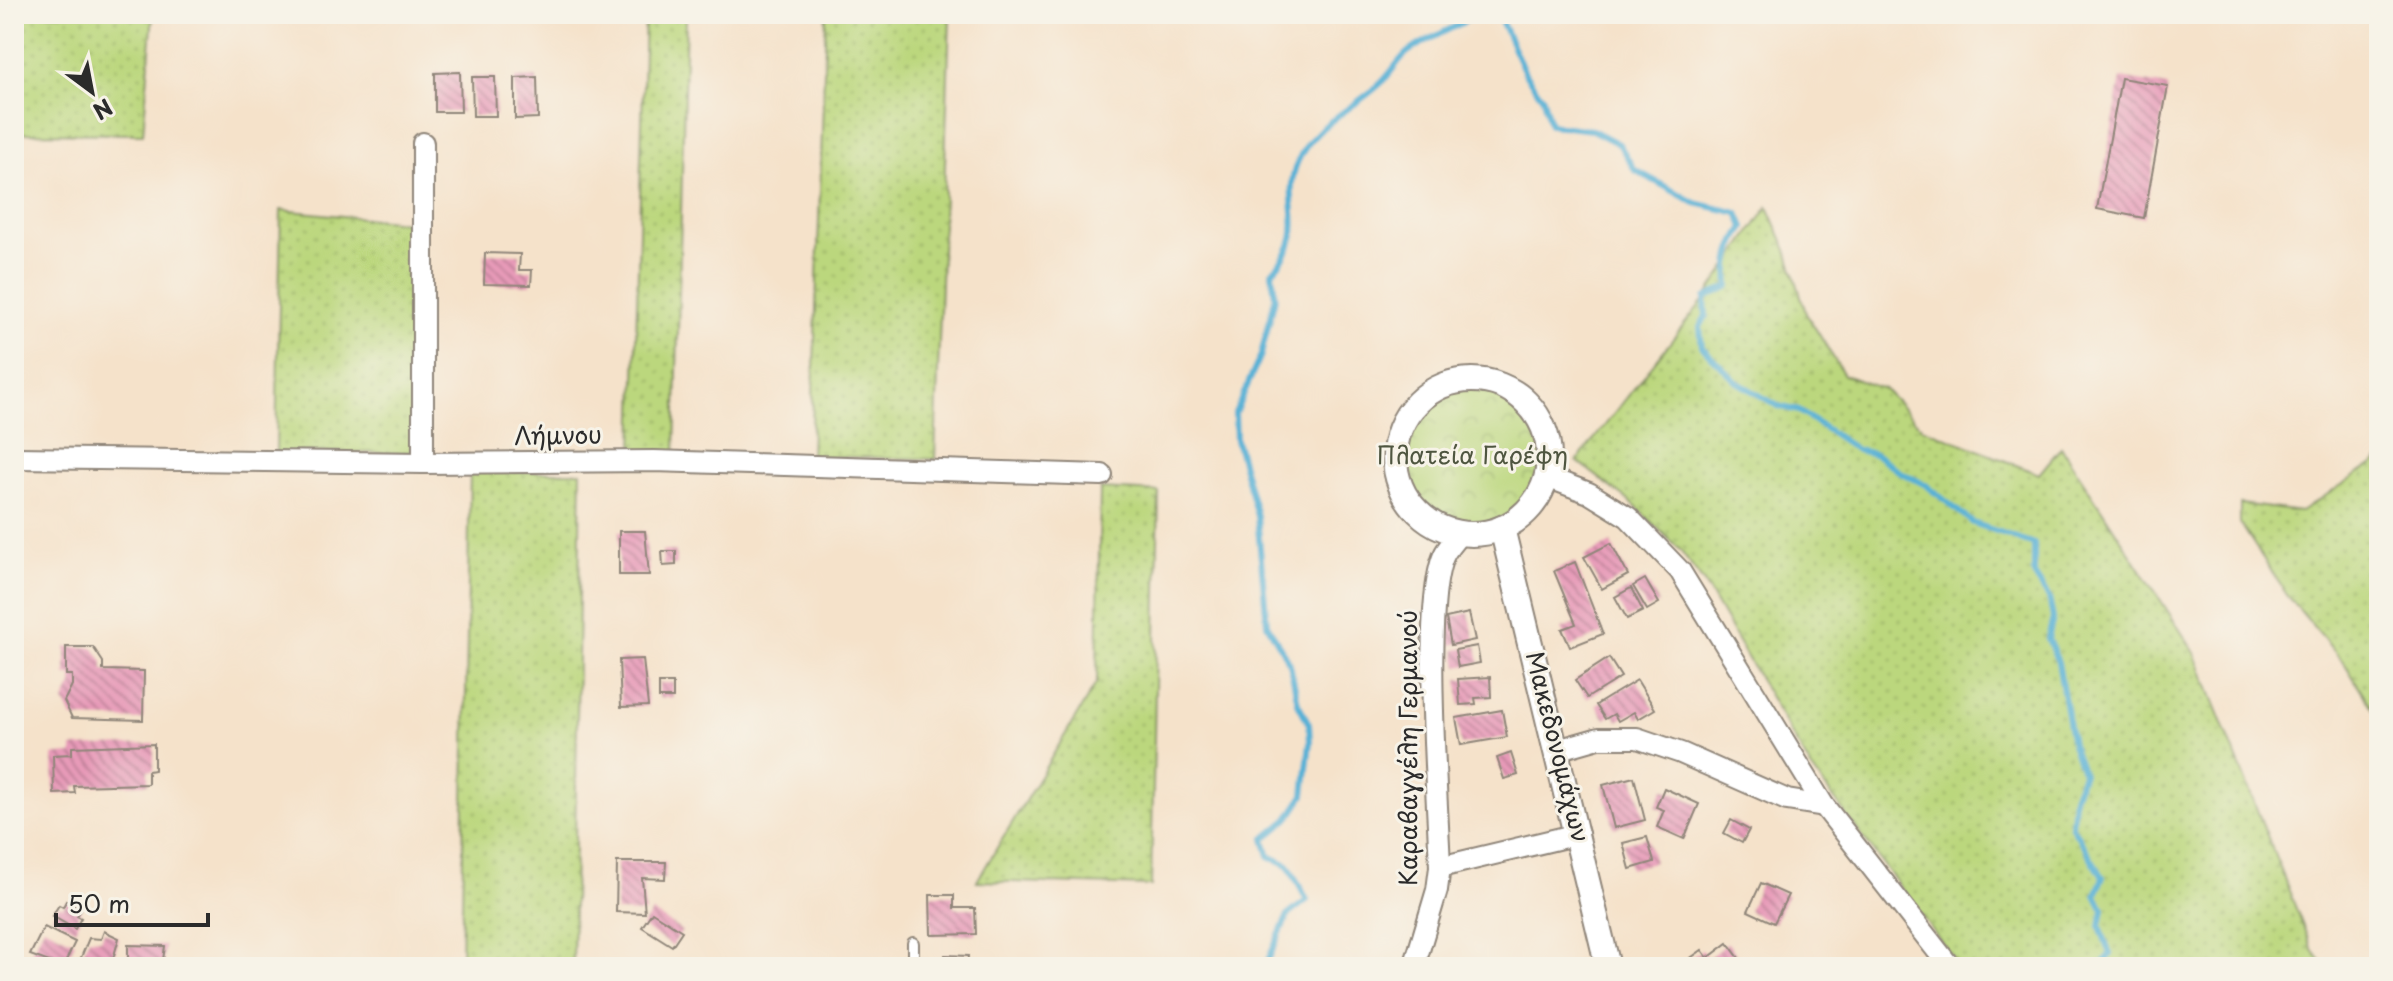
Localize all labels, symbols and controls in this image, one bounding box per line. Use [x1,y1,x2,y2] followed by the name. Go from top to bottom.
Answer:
[52,52,132,132] north arrow
[87,92,120,129] text: N
[514,415,602,453] street label: Λήμνου
[1376,436,1568,472] park label: Πλατεία Γαρέφη
[1389,610,1425,886] street label: Καραβαγγέλη Γερμανού
[1518,647,1600,846] street label: Μακεδονομάχων
[56,877,208,927] scale bar
[68,885,130,921] text: 50 m

